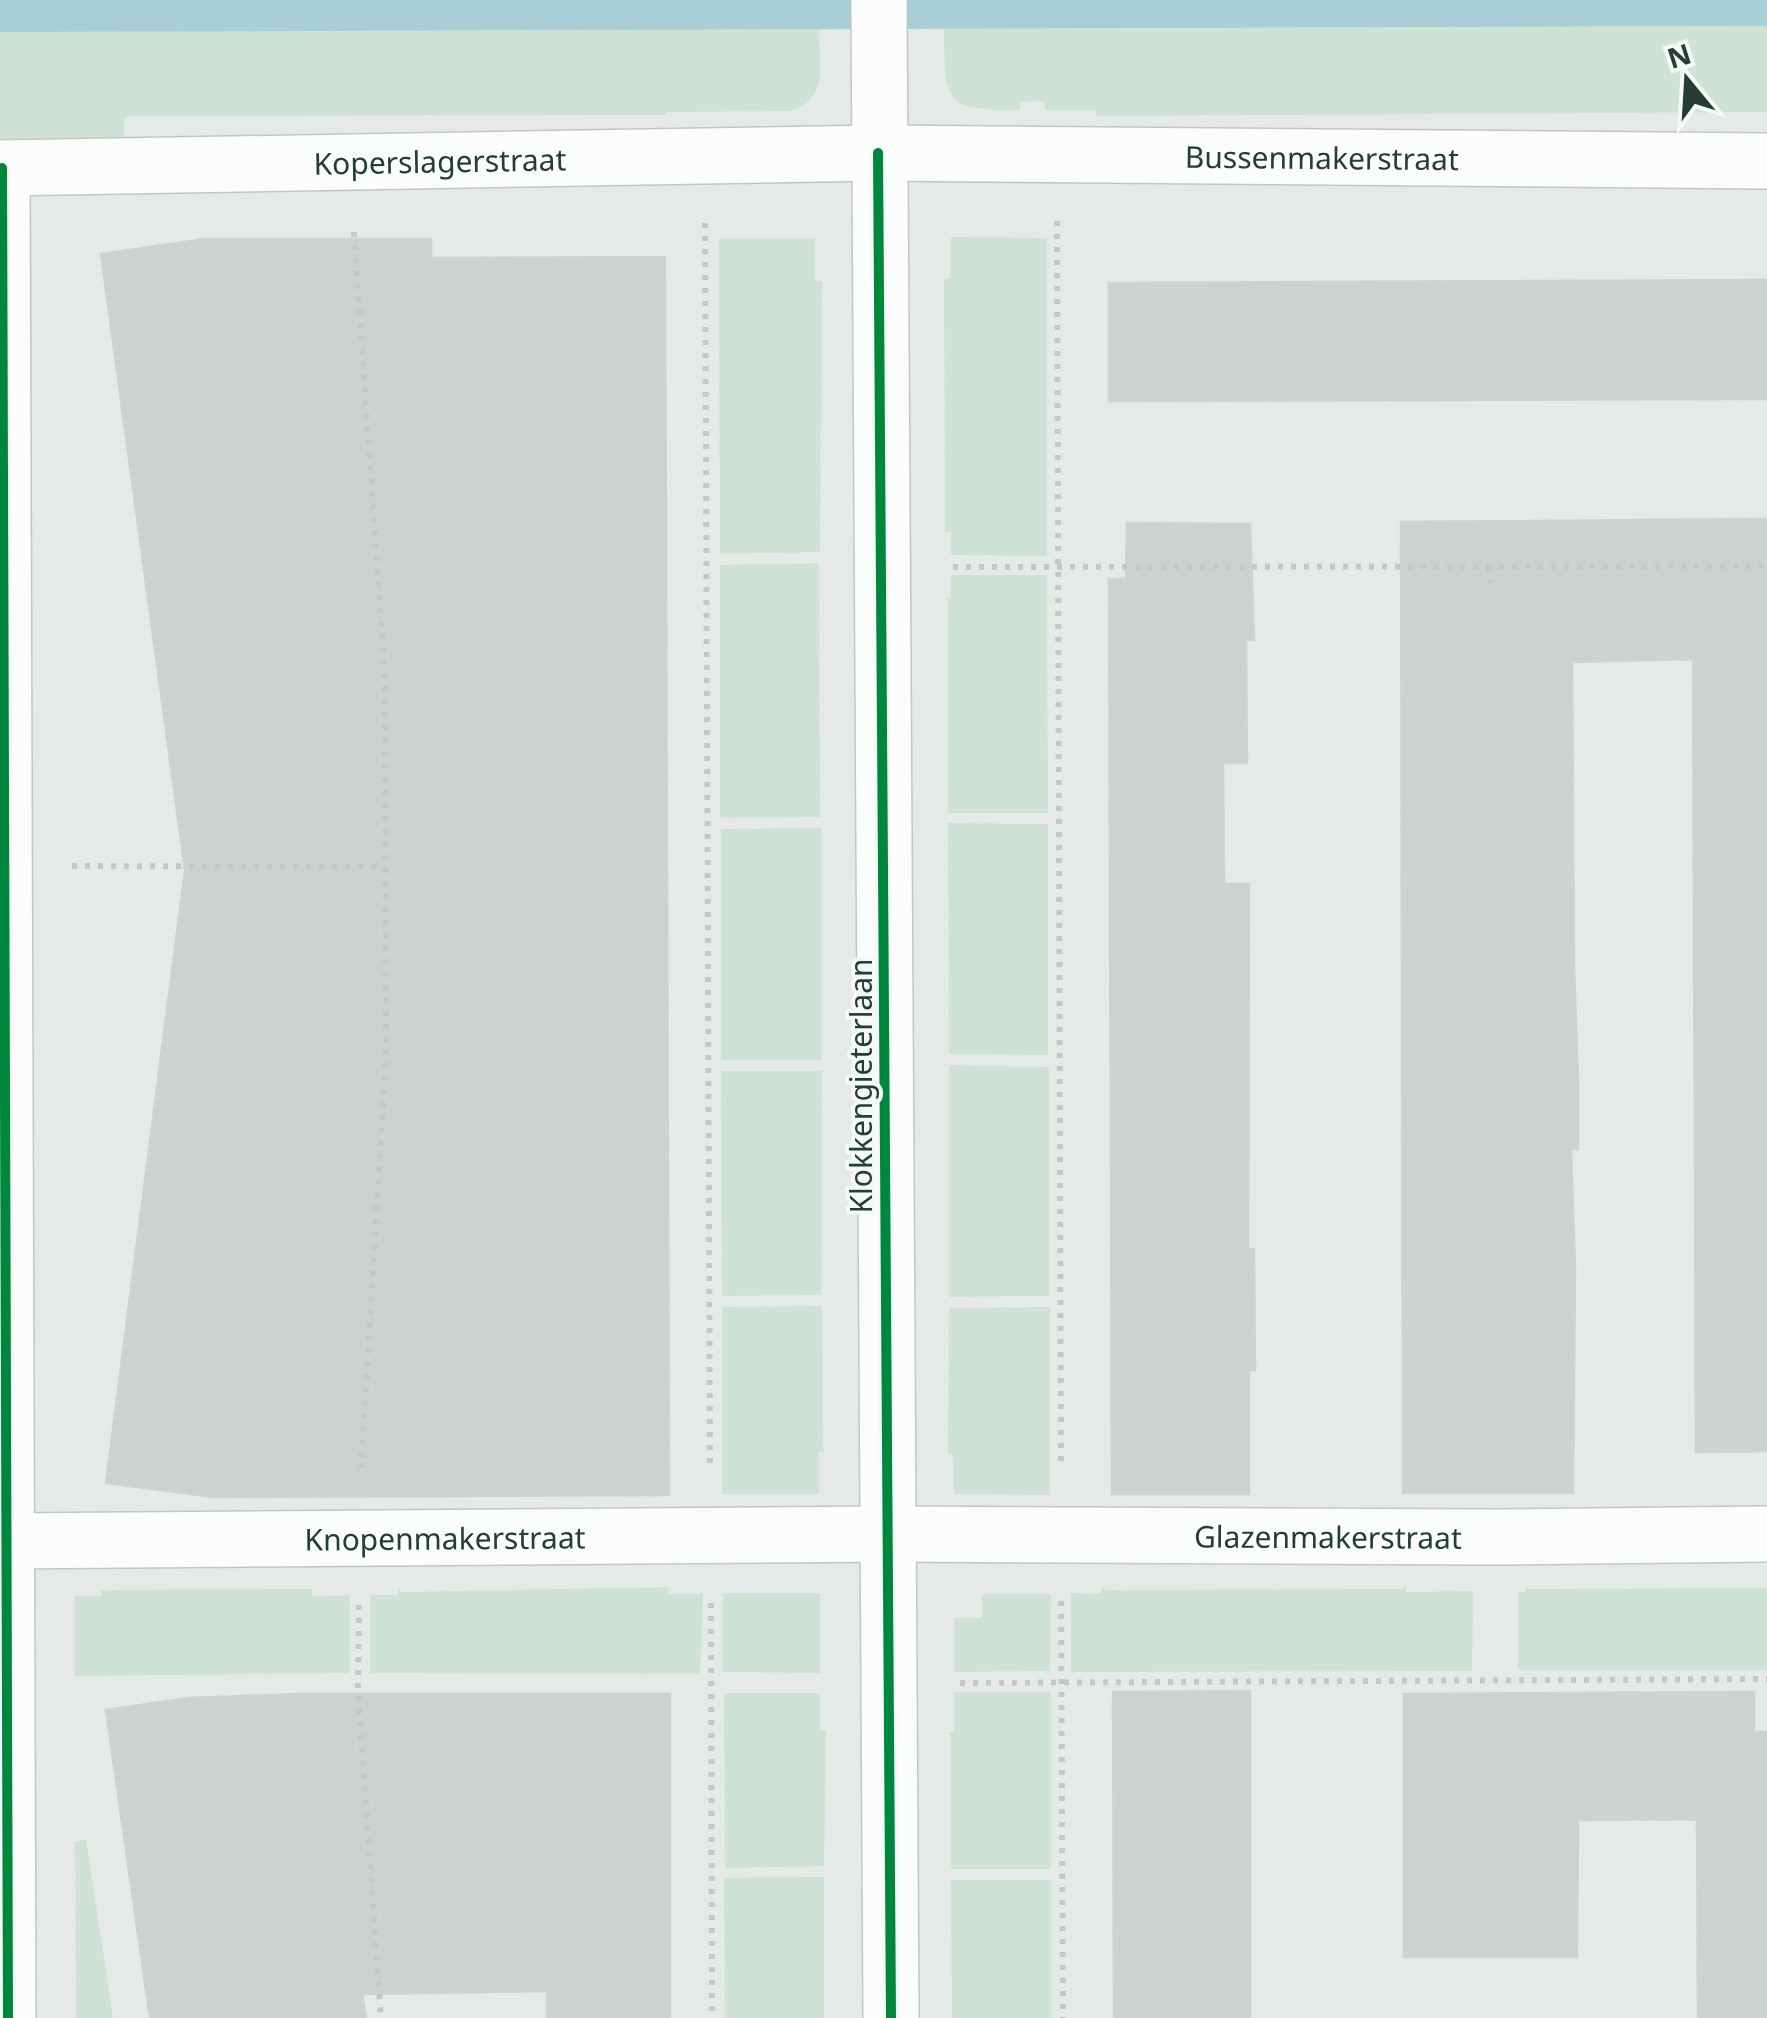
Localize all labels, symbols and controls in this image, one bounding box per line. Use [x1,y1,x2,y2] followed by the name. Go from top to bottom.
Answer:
[1637,30,1737,130] north arrow
[1662,34,1696,77] text: N
[1185,135,1459,179] street label: Bussenmakerstraat
[313,138,567,183] street label: Koperslagerstraat
[840,958,881,1214] street label: Klokkengieterlaan
[1194,1515,1462,1557] street label: Glazenmakerstraat
[304,1516,586,1559] street label: Knopenmakerstraat

